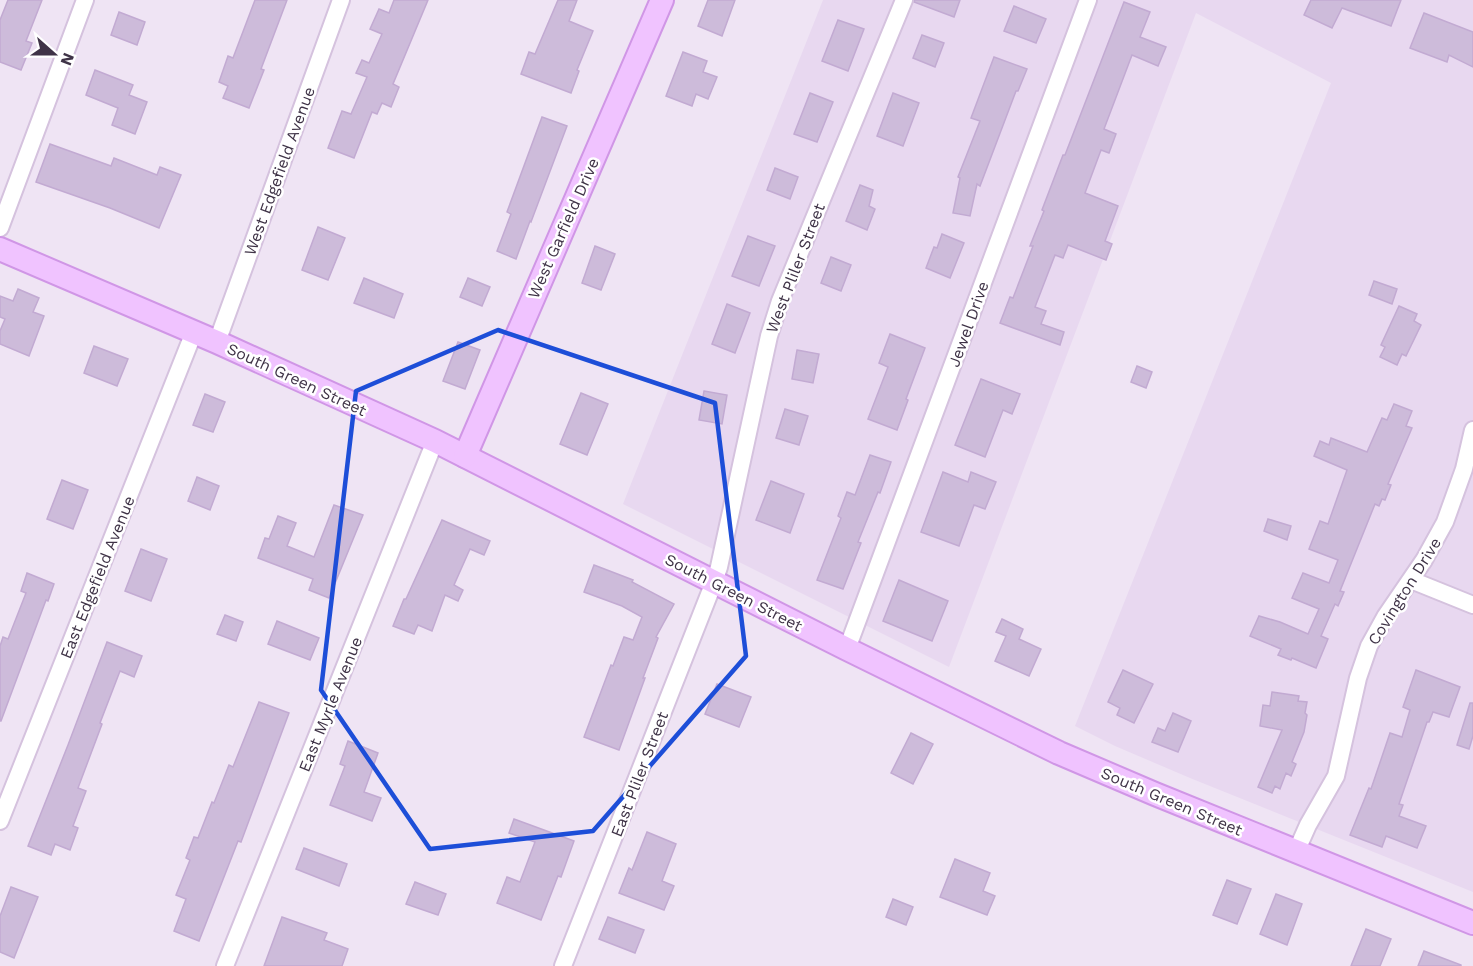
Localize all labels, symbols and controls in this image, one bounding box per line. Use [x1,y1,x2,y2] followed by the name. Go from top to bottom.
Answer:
[24,24,84,84] north arrow
[57,50,79,68] text: N
[240,84,319,258] street label: West Edgefield Avenue
[524,155,603,301] street label: West Garfield Drive
[762,200,829,336] street label: West Pliler Street
[944,279,993,370] street label: Jewel Drive
[224,339,370,420] street label: South Green Street
[56,493,139,661] street label: East Edgefield Avenue
[1364,534,1445,648] street label: Covington Drive
[662,550,806,635] street label: South Green Street
[295,634,366,774] street label: East Myrle Avenue
[607,709,672,840] street label: East Pliler Street
[1098,763,1246,840] street label: South Green Street

